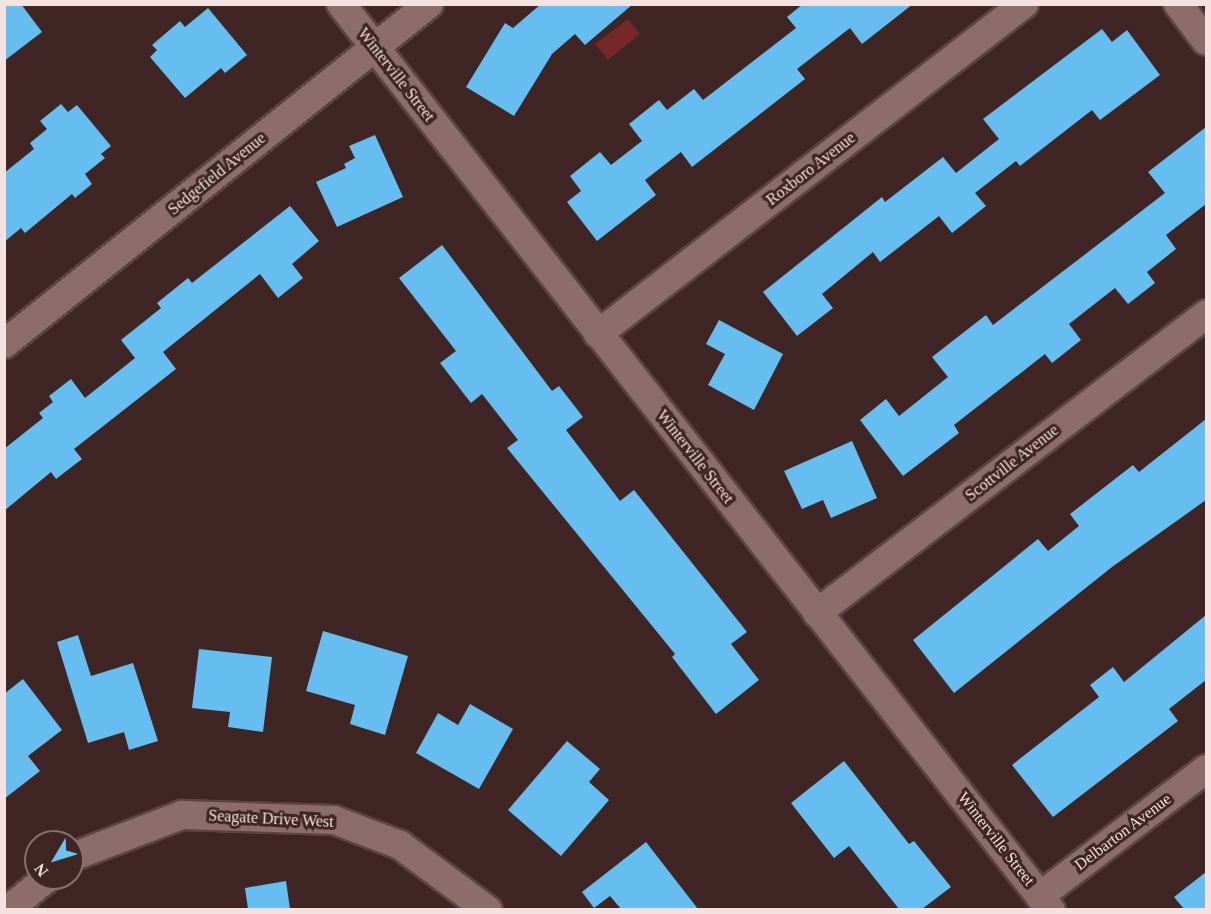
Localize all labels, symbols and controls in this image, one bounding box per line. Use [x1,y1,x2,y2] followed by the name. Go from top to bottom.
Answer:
[353,24,439,126] street label: Winterville Street
[164,128,270,220] street label: Sedgefield Avenue
[762,128,860,210] street label: Roxboro Avenue
[652,406,738,508] street label: Winterville Street
[961,420,1063,506] street label: Scottville Avenue
[953,788,1039,890] street label: Winterville Street
[1071,789,1175,875] street label: Delbarton Avenue
[208,806,334,832] street label: Seagate Drive West
[24,830,84,890] north arrow
[31,860,51,880] text: N

